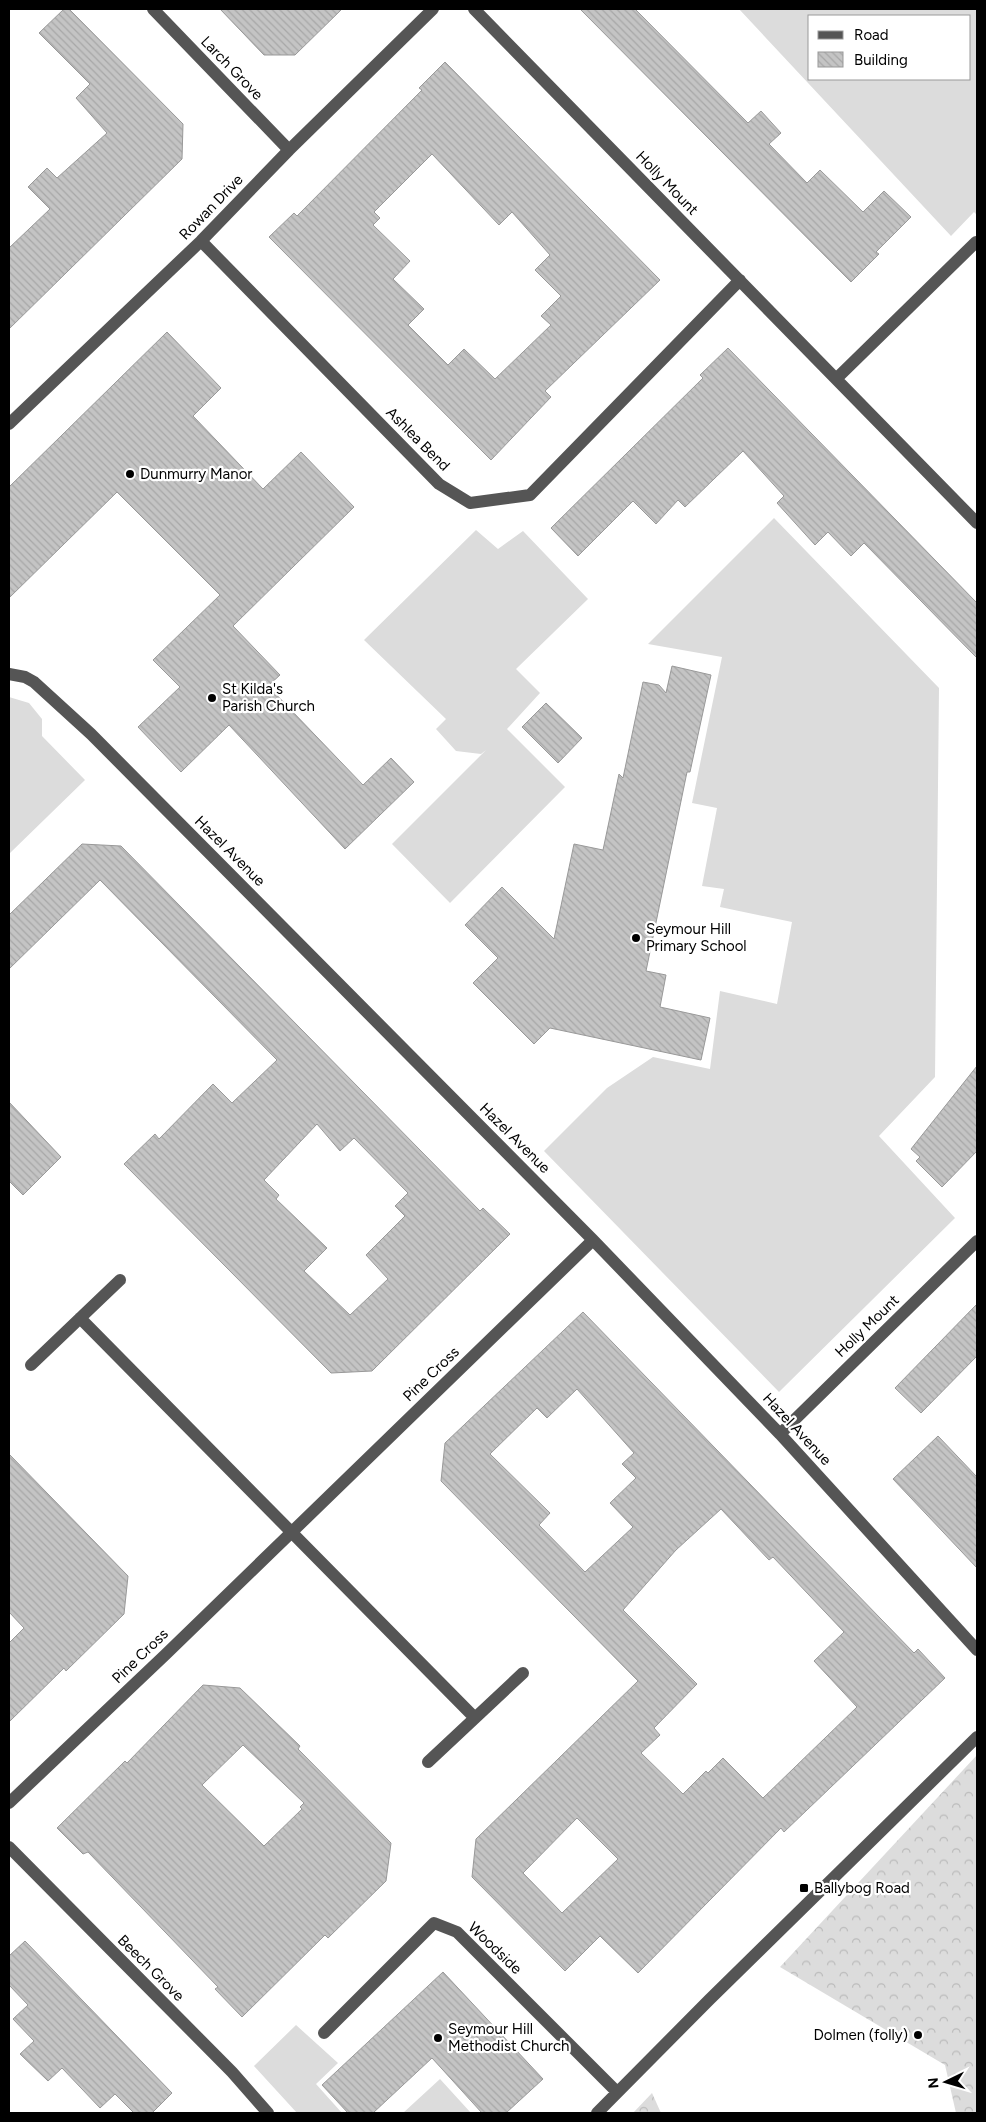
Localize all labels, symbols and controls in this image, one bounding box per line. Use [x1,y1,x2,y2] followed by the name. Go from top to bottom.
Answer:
[808,15,971,80] legend
[854,26,889,44] text: Road
[197,32,267,104] street label: Larch Grove
[854,51,908,69] text: Building
[632,147,702,219] street label: Holly Mount
[175,171,247,243] street label: Rowan Drive
[382,403,454,475] street label: Ashlea Bend
[140,465,252,483] place label: Dunmurry Manor
[124,468,136,480] marker: Dunmurry Manor
[222,680,315,715] place label: St Kilda's Parish Church
[206,692,218,704] marker: St Kilda's Parish Church
[191,812,269,890] street label: Hazel Avenue
[646,920,747,955] place label: Seymour Hill Primary School
[630,932,642,944] marker: Seymour Hill Primary School
[476,1099,554,1177] street label: Hazel Avenue
[831,1291,903,1361] street label: Holly Mount
[399,1343,463,1405] street label: Pine Cross
[759,1389,835,1469] street label: Hazel Avenue
[108,1625,172,1687] street label: Pine Cross
[814,1879,910,1897] place label: Ballybog Road
[798,1882,810,1894] marker: Ballybog Road
[464,1918,526,1978] street label: Woodside
[114,1931,188,2005] street label: Beech Grove
[448,2020,569,2055] place label: Seymour Hill Methodist Church
[813,2026,908,2044] place label: Dolmen (folly)
[912,2029,924,2041] marker: Dolmen (folly)
[432,2032,444,2044] marker: Seymour Hill Methodist Church
[921,2057,971,2107] north arrow
[925,2077,942,2089] text: N

